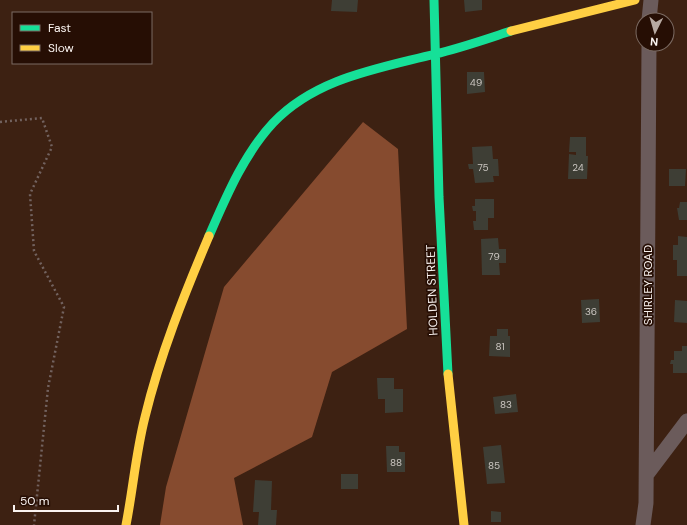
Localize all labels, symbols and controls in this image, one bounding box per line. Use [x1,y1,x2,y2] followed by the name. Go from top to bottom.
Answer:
[12,12,152,64] legend
[635,12,675,52] north arrow
[48,20,71,36] text: Fast
[650,35,659,49] text: N
[48,40,74,56] text: Slow
[470,76,482,89] house number: 49
[477,161,489,174] house number: 75
[572,161,584,174] house number: 24
[422,244,442,336] street label: HOLDEN STREET
[640,245,656,325] street label: SHIRLEY ROAD
[488,250,500,263] house number: 79
[585,305,597,318] house number: 36
[496,340,505,353] house number: 81
[500,398,512,411] house number: 83
[390,456,402,469] house number: 88
[488,459,500,472] house number: 85
[14,487,118,513] scale bar
[20,493,49,509] text: 50 m

